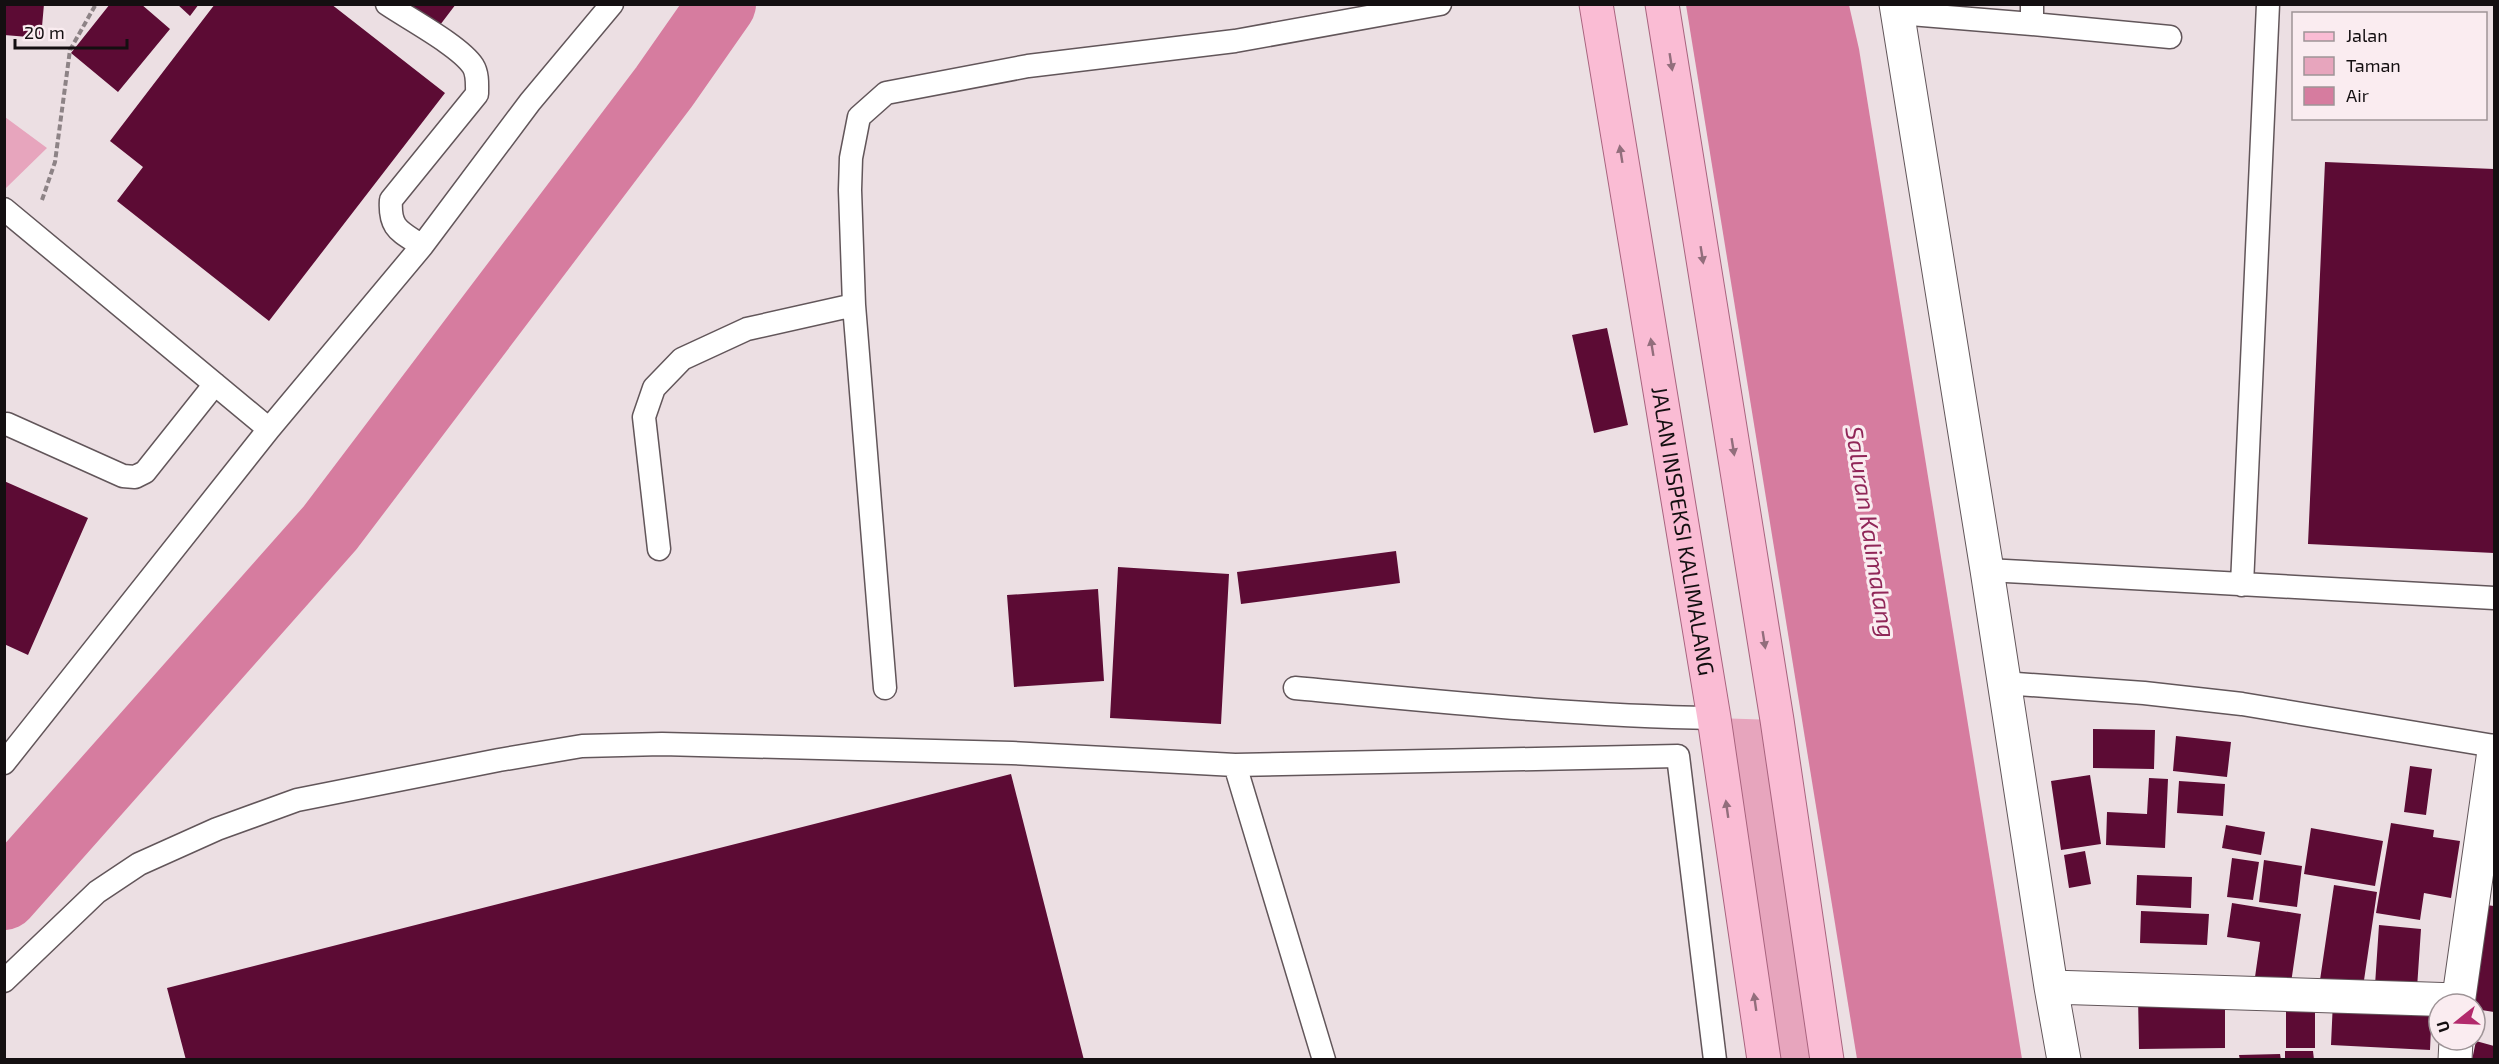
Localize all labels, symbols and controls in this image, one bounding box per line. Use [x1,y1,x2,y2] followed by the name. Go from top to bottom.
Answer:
[15,12,128,50] scale bar
[2292,12,2487,120] legend
[24,21,65,43] text: 20 m
[2346,24,2388,46] text: Jalan
[1667,53,1676,72] one-way arrow
[2346,54,2401,76] text: Taman
[2346,84,2369,106] text: Air
[1616,145,1625,164] one-way arrow
[1698,245,1707,264] one-way arrow
[1648,337,1657,356] one-way arrow
[1647,384,1721,677] street label: JALAN INSPEKSI KALIMALANG
[1840,424,1903,640] water label: Saluran Kalimalang
[1729,438,1738,457] one-way arrow
[1760,630,1769,649] one-way arrow
[1722,799,1731,818] one-way arrow
[1751,992,1760,1011] one-way arrow
[2427,992,2487,1052] north arrow
[2432,1019,2453,1035] text: U

